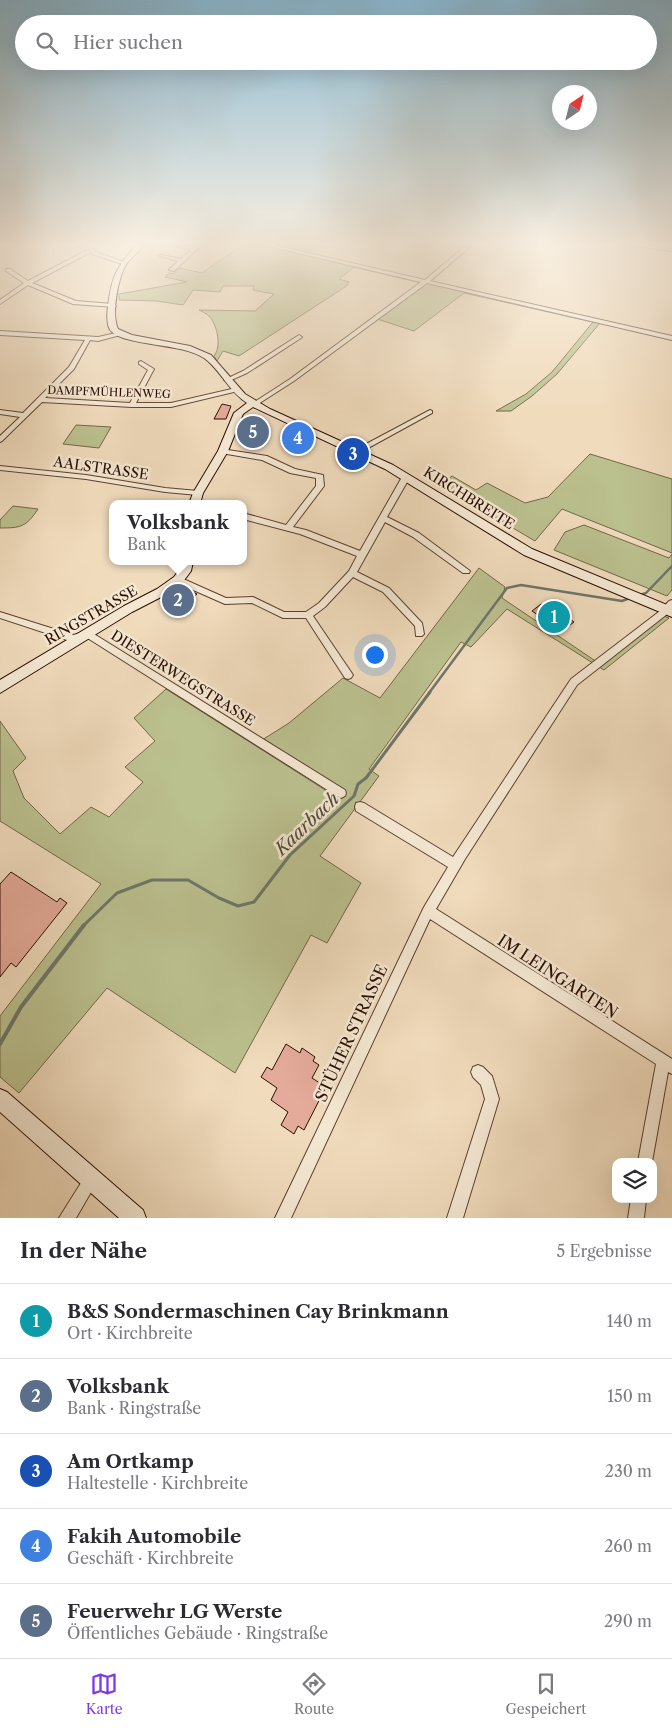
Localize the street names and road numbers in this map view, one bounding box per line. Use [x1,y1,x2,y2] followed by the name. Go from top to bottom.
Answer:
[47,382,171,401] street label: DAMPFMÜHLENWEG
[51,452,150,484] street label: AALSTRASSE
[420,463,518,533] street label: KIRCHBREITE
[41,581,141,649] street label: RINGSTRASSE
[108,626,258,730] street label: DIESTERWEGSTRASSE
[494,930,622,1022] street label: IM LEINGARTEN
[310,961,392,1105] street label: STÜHER STRASSE

